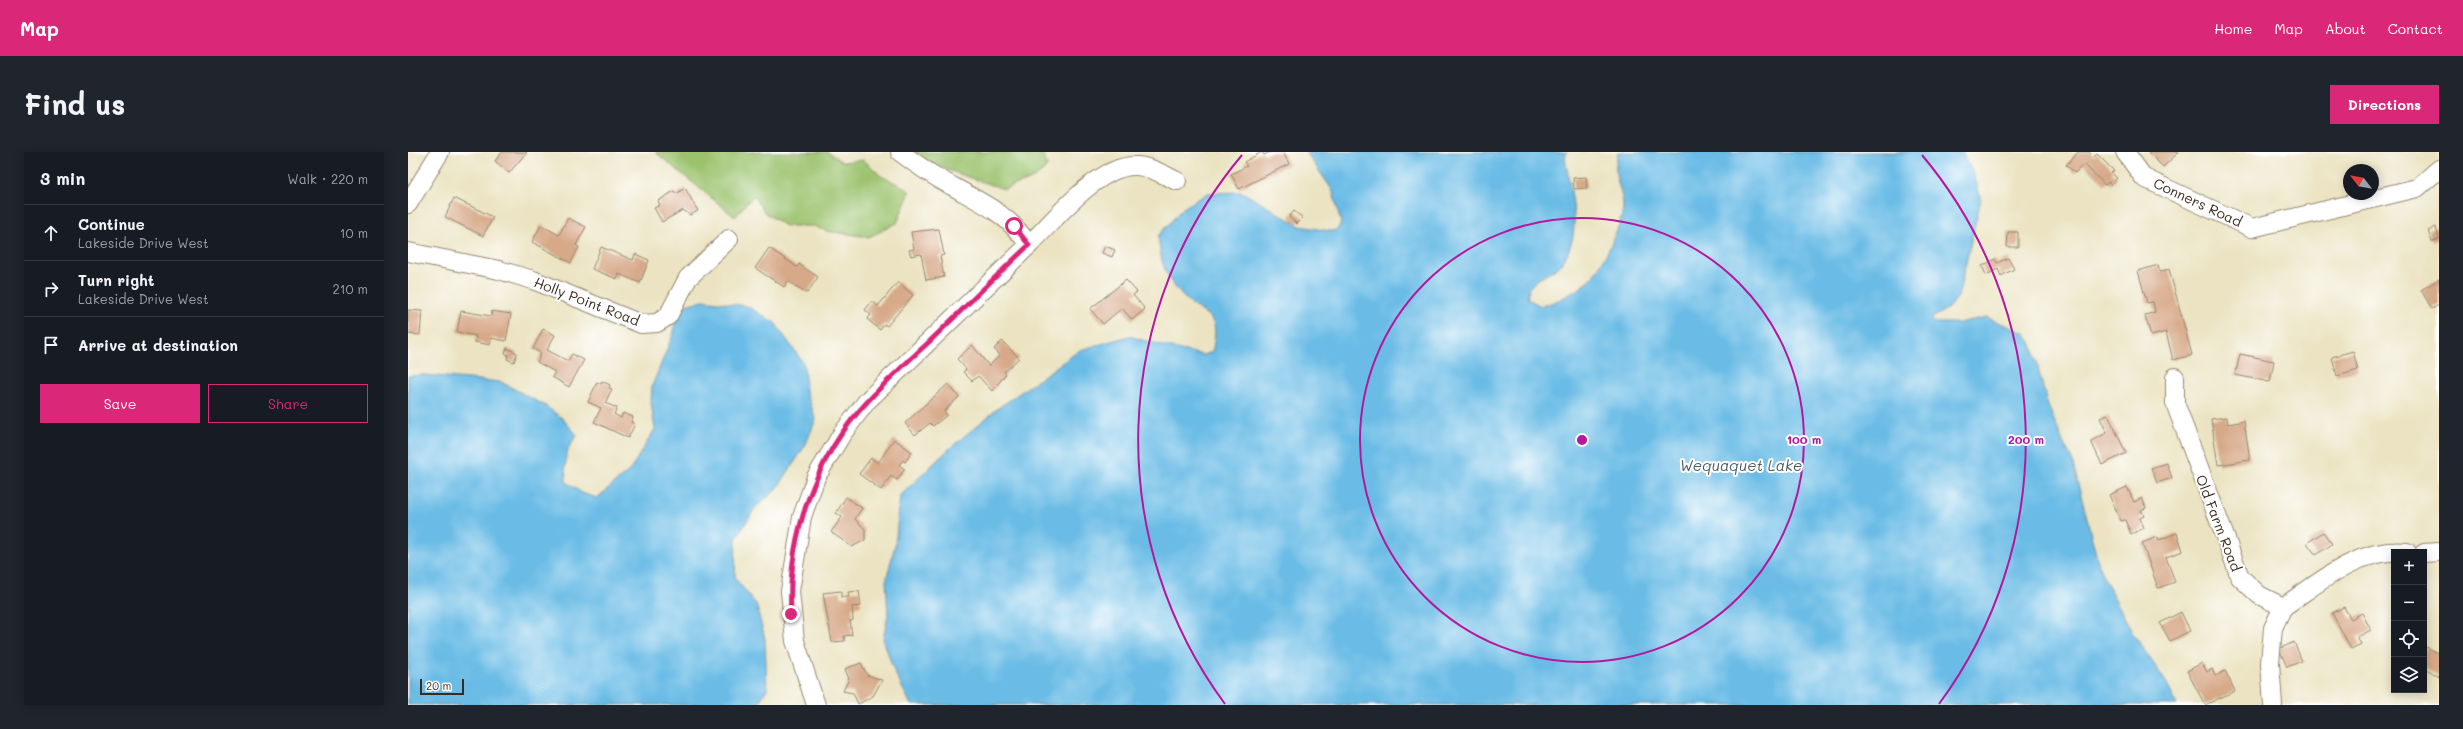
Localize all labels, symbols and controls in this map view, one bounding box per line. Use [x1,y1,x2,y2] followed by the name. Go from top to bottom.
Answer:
[20,16,59,41] text: Map
[2214,19,2252,38] text: Home
[2274,19,2303,38] text: Map
[2325,19,2366,38] text: About
[2388,19,2443,38] text: Contact
[2330,85,2439,124] button: Directions
[24,86,125,122] text: Find us
[2343,164,2379,200] north arrow
[40,167,85,189] text: 3 min
[287,170,368,187] text: Walk · 220 m
[2151,173,2245,231] street label: Conners Road
[78,214,145,234] text: Continue
[1005,217,1023,235] route start
[40,222,62,244] icon: ahead
[340,224,368,241] text: 10 m
[78,234,209,251] text: Lakeside Drive West
[78,270,155,290] text: Turn right
[532,272,643,330] street label: Holly Point Road
[40,278,62,300] icon: right
[332,280,368,297] text: 210 m
[78,290,209,307] text: Lakeside Drive West
[40,334,62,356] icon: arrive
[78,335,238,355] text: Arrive at destination
[40,384,200,423] button: Save
[208,384,368,423] button: Share
[1787,431,1821,447] text: 100 m
[2008,431,2044,447] text: 200 m
[1575,433,1589,447] centre of rings
[1680,455,1802,475] water label: Wequaquet Lake
[2192,472,2246,574] street label: Old Farm Road
[2391,549,2427,693] map controls
[2391,549,2427,585] button: +
[2391,585,2427,621] button: −
[782,605,800,623] route end
[2391,621,2427,657] button: locate
[2391,657,2427,693] button: layers
[420,677,464,696] scale bar
[426,678,451,693] text: 20 m

